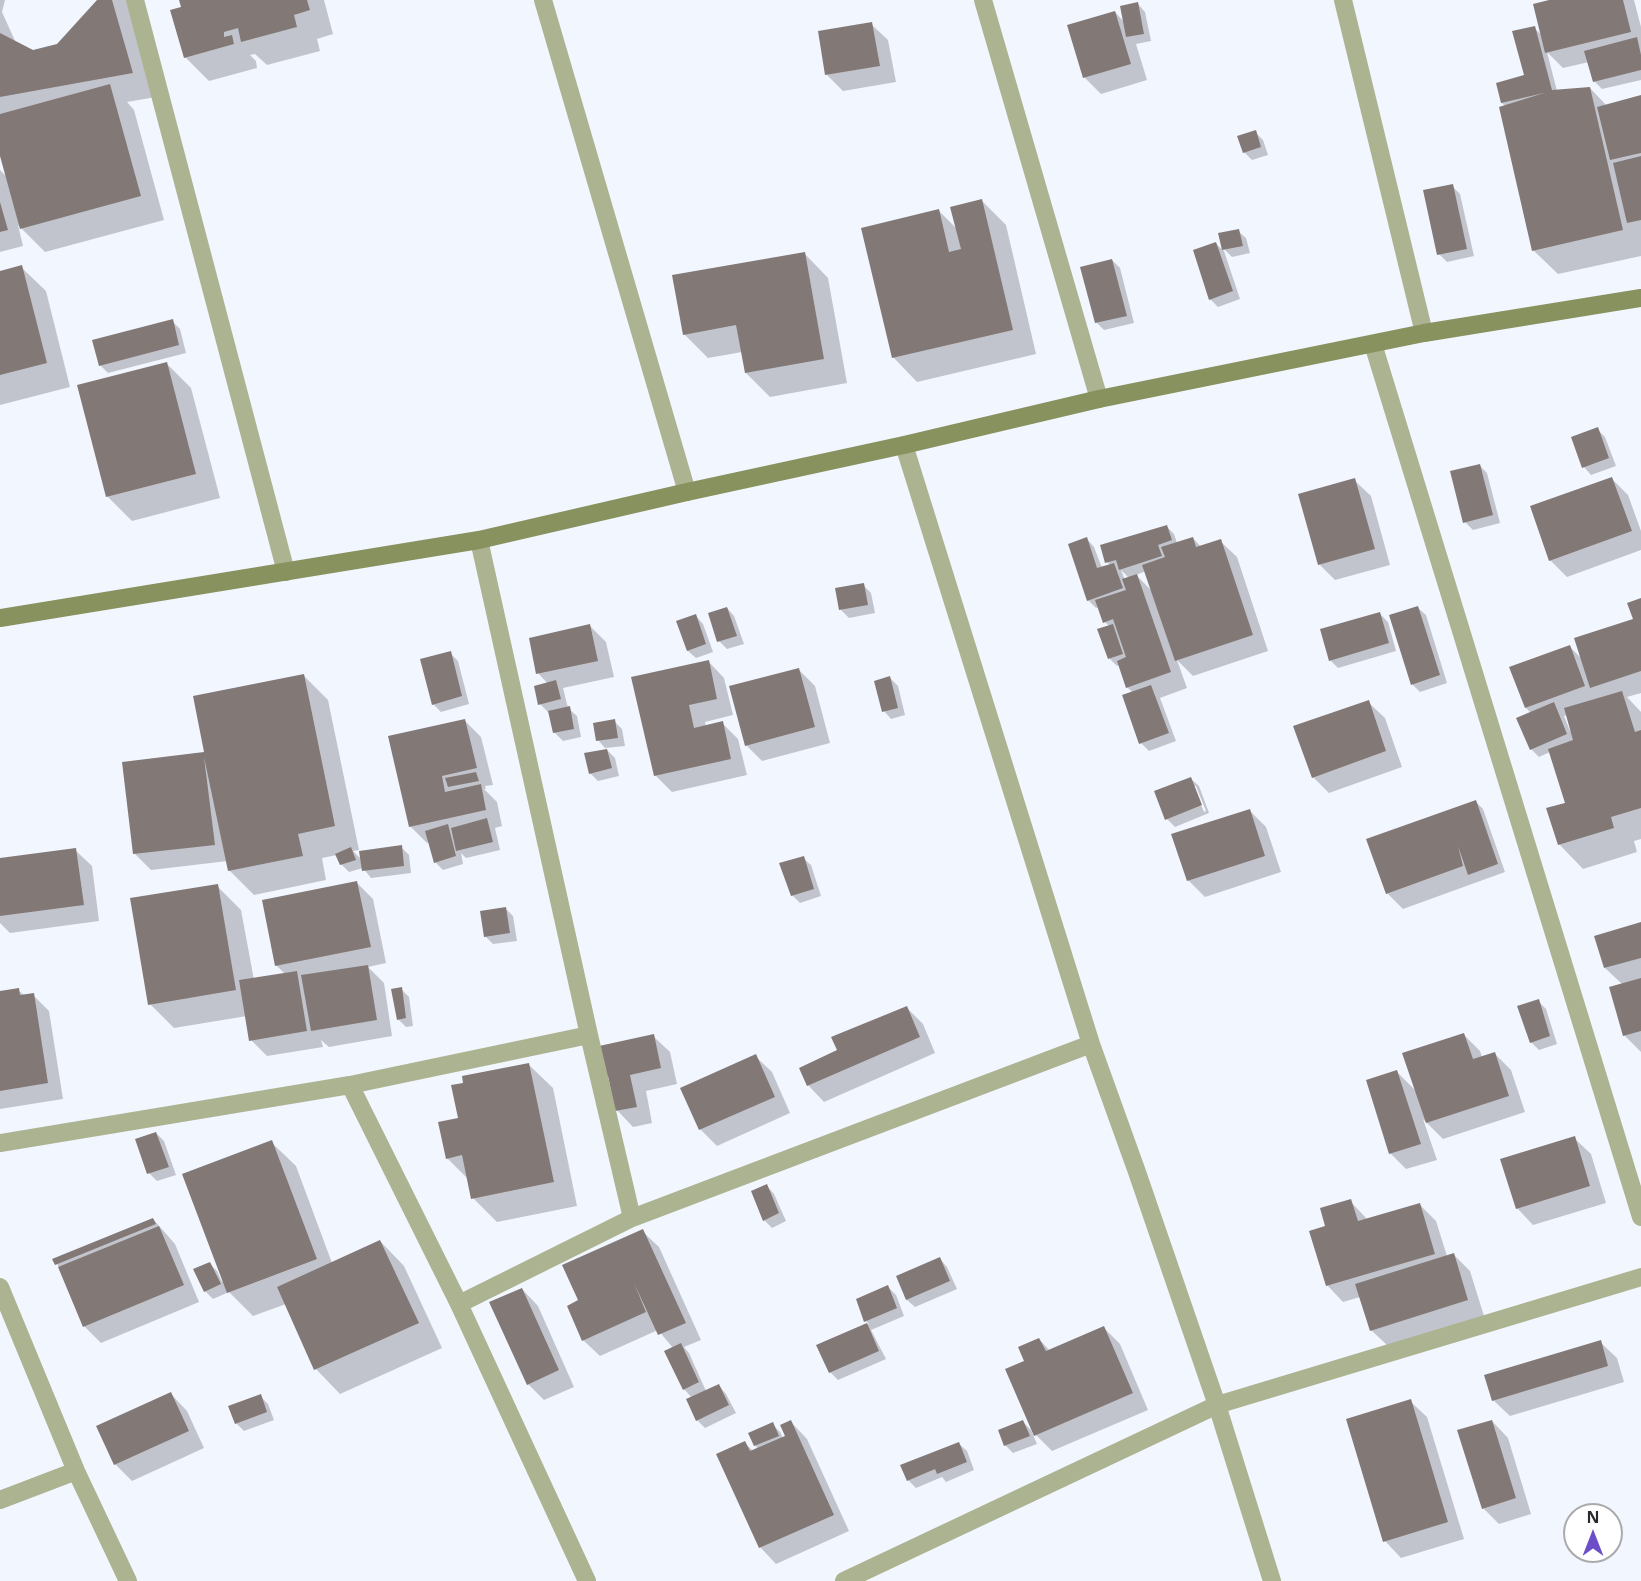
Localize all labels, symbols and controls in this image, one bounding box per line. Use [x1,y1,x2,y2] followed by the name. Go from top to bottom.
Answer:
[1563,1503,1623,1563] north arrow
[1586,1506,1600,1528] text: N

